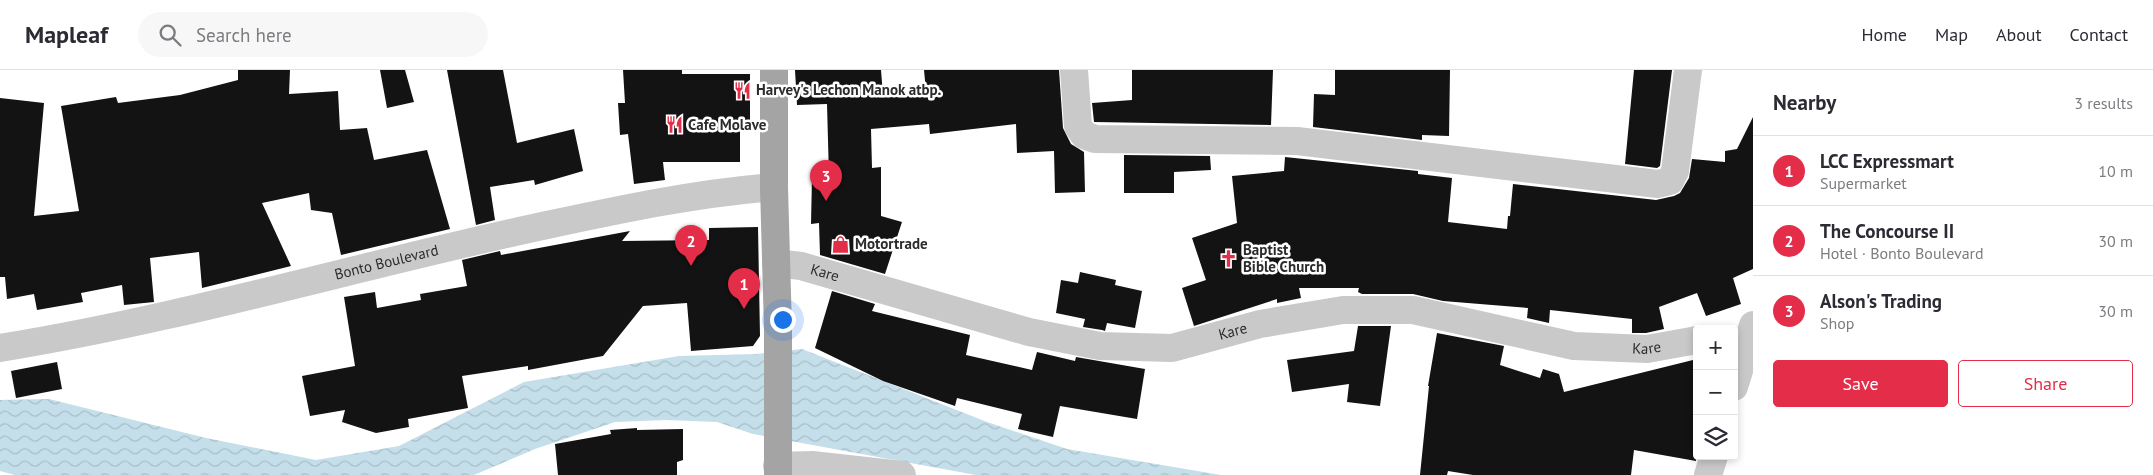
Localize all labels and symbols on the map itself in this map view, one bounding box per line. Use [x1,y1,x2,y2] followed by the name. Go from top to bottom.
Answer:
[732,80,752,100] restaurant icon: Harvey's Lechon Manok atbp.
[756,80,941,99] place label: Harvey's Lechon Manok atbp.
[664,115,684,135] restaurant icon: Cafe Molave
[688,115,767,134] place label: Cafe Molave
[810,160,842,201] pin: 3
[675,225,707,266] pin: 2
[831,234,851,254] shop icon: Motortrade
[855,234,928,253] place label: Motortrade
[332,240,440,284] street label: Bonto Boulevard
[1243,240,1324,276] place label: Baptist Bible Church
[1219,249,1239,269] church icon: Baptist Bible Church
[808,259,842,286] street label: Kare
[728,268,760,309] pin: 1
[770,307,796,333] your location
[1216,318,1249,344] street label: Kare
[1632,337,1662,358] street label: Kare

